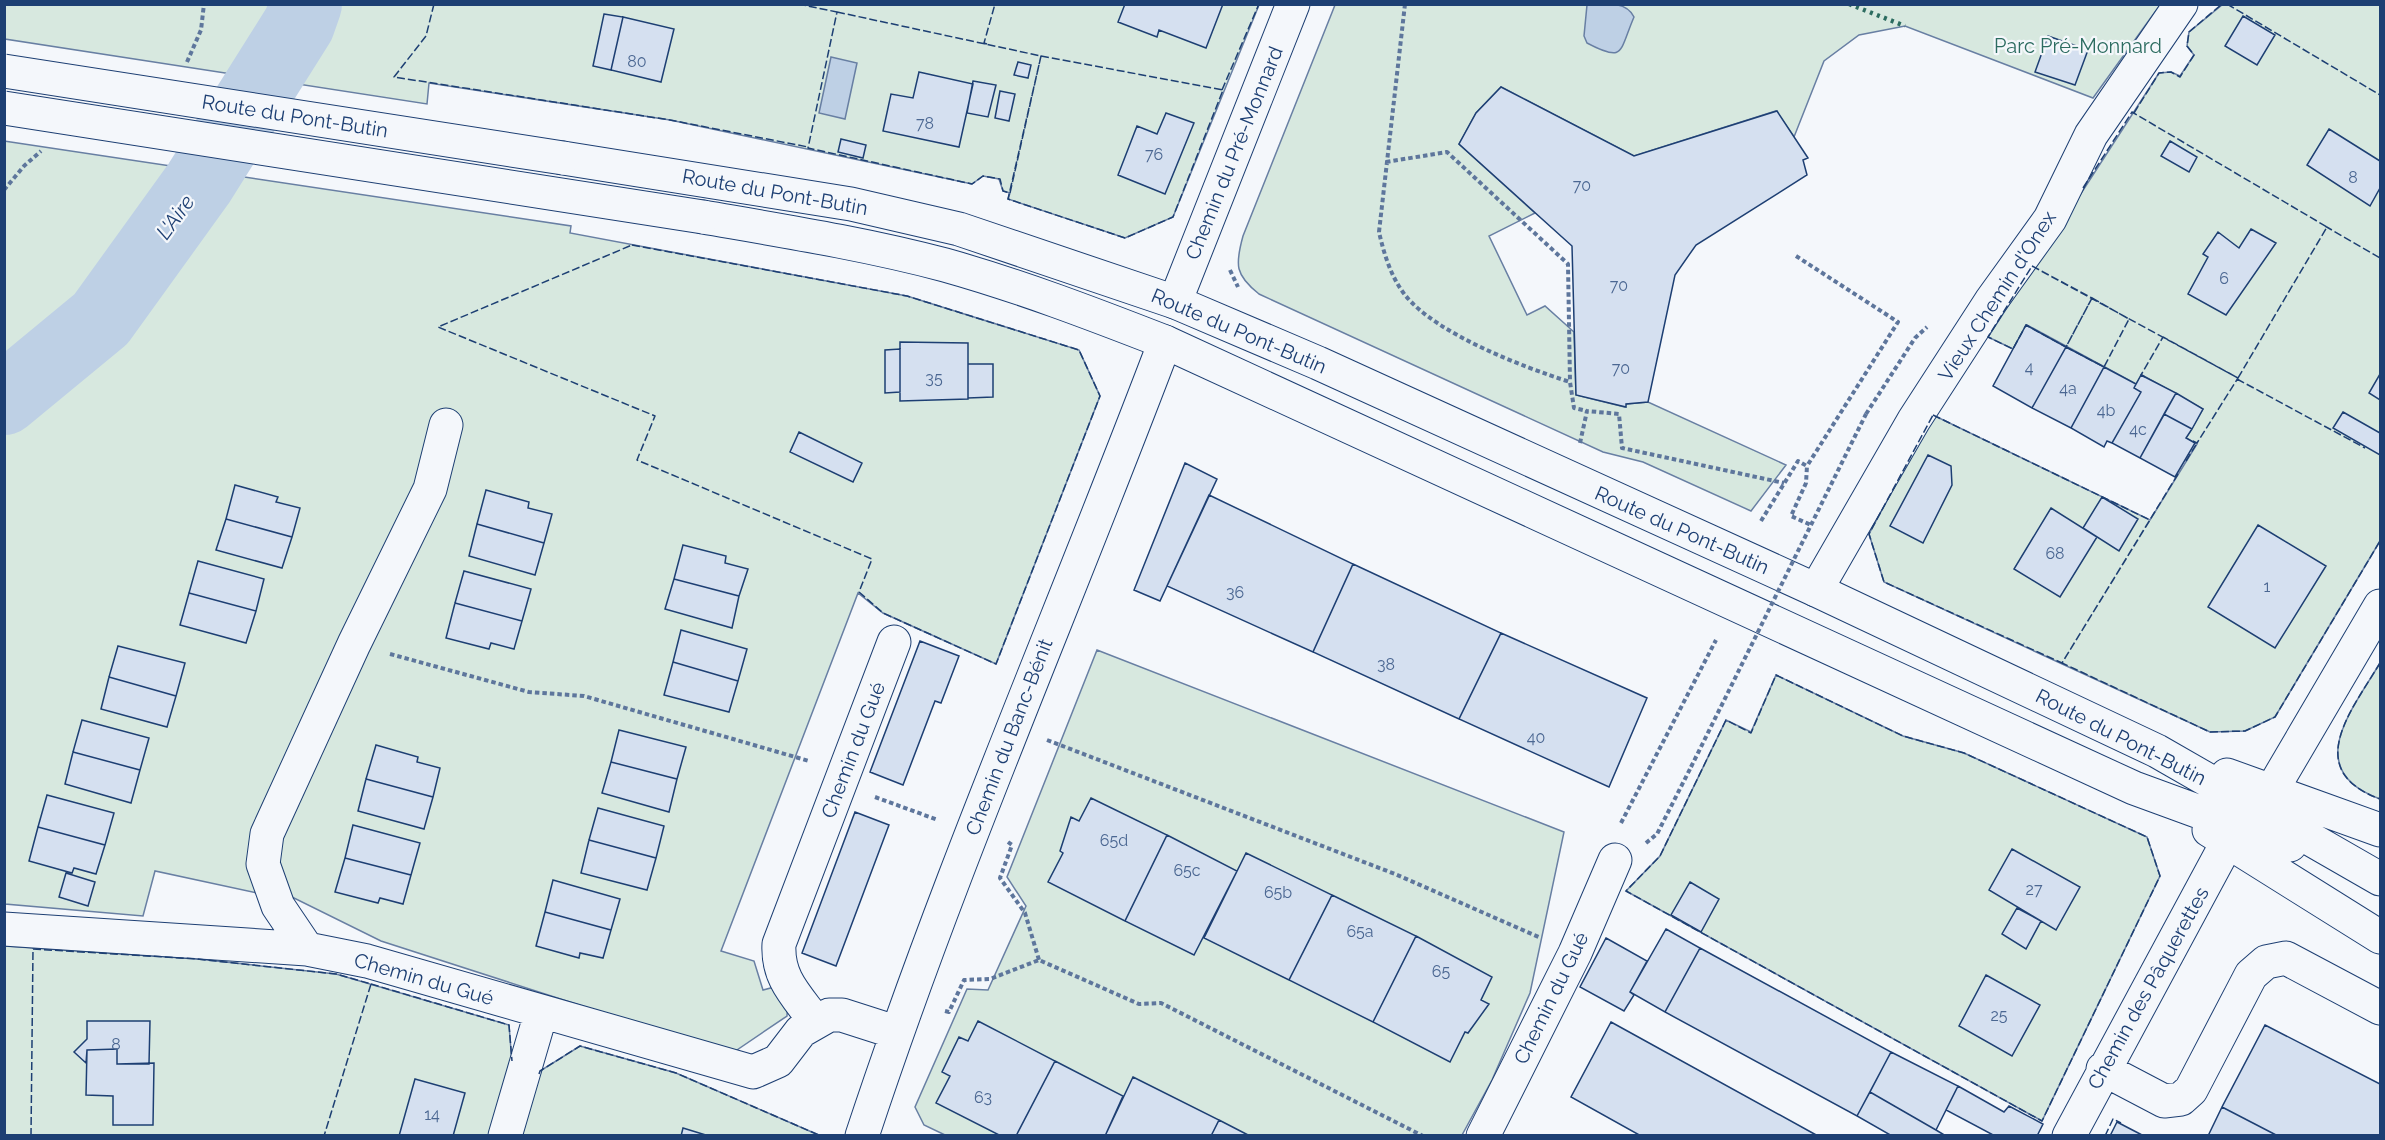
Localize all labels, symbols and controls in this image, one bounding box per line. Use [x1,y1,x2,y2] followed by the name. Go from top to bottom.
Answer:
[1994,34,2162,58] park label: Parc Pré-Monnard
[1180,43,1288,263] street label: Chemin du Pré-Monnard
[627,52,647,71] house number: 80
[200,89,390,143] street label: Route du Pont-Butin
[916,114,934,133] house number: 78
[1145,145,1163,164] house number: 76
[680,164,870,220] street label: Route du Pont-Butin
[2348,168,2358,187] house number: 8
[1573,176,1591,195] house number: 70
[151,190,199,244] water label: L'Aire
[1933,207,2061,385] street label: Vieux Chemin d'Onex
[2219,269,2229,288] house number: 6
[1610,276,1628,295] house number: 70
[1148,283,1330,379] street label: Route du Pont-Butin
[2025,358,2034,377] house number: 4
[1612,359,1630,378] house number: 70
[925,369,943,388] house number: 35
[2059,379,2077,398] house number: 4a
[2097,401,2115,420] house number: 4b
[2129,420,2147,439] house number: 4c
[1591,481,1773,579] street label: Route du Pont-Butin
[2045,544,2065,563] house number: 68
[2264,577,2271,596] house number: 1
[1226,583,1244,602] house number: 36
[960,635,1058,839] street label: Chemin du Banc-Bénit
[1377,655,1395,674] house number: 38
[816,678,890,822] street label: Chemin du Gué
[2032,684,2210,790] street label: Route du Pont-Butin
[1527,728,1545,747] house number: 40
[1100,831,1128,850] house number: 65d
[1173,861,1201,880] house number: 65c
[2026,880,2043,899] house number: 27
[1264,883,1292,902] house number: 65b
[2082,883,2214,1093] street label: Chemin des Pâquerettes
[1346,922,1374,941] house number: 65a
[1509,928,1593,1068] street label: Chemin du Gué
[351,948,497,1010] street label: Chemin du Gué
[1432,962,1450,981] house number: 65
[1990,1006,2008,1025] house number: 25
[111,1035,121,1054] house number: 8
[974,1088,992,1107] house number: 63
[424,1105,440,1124] house number: 14

